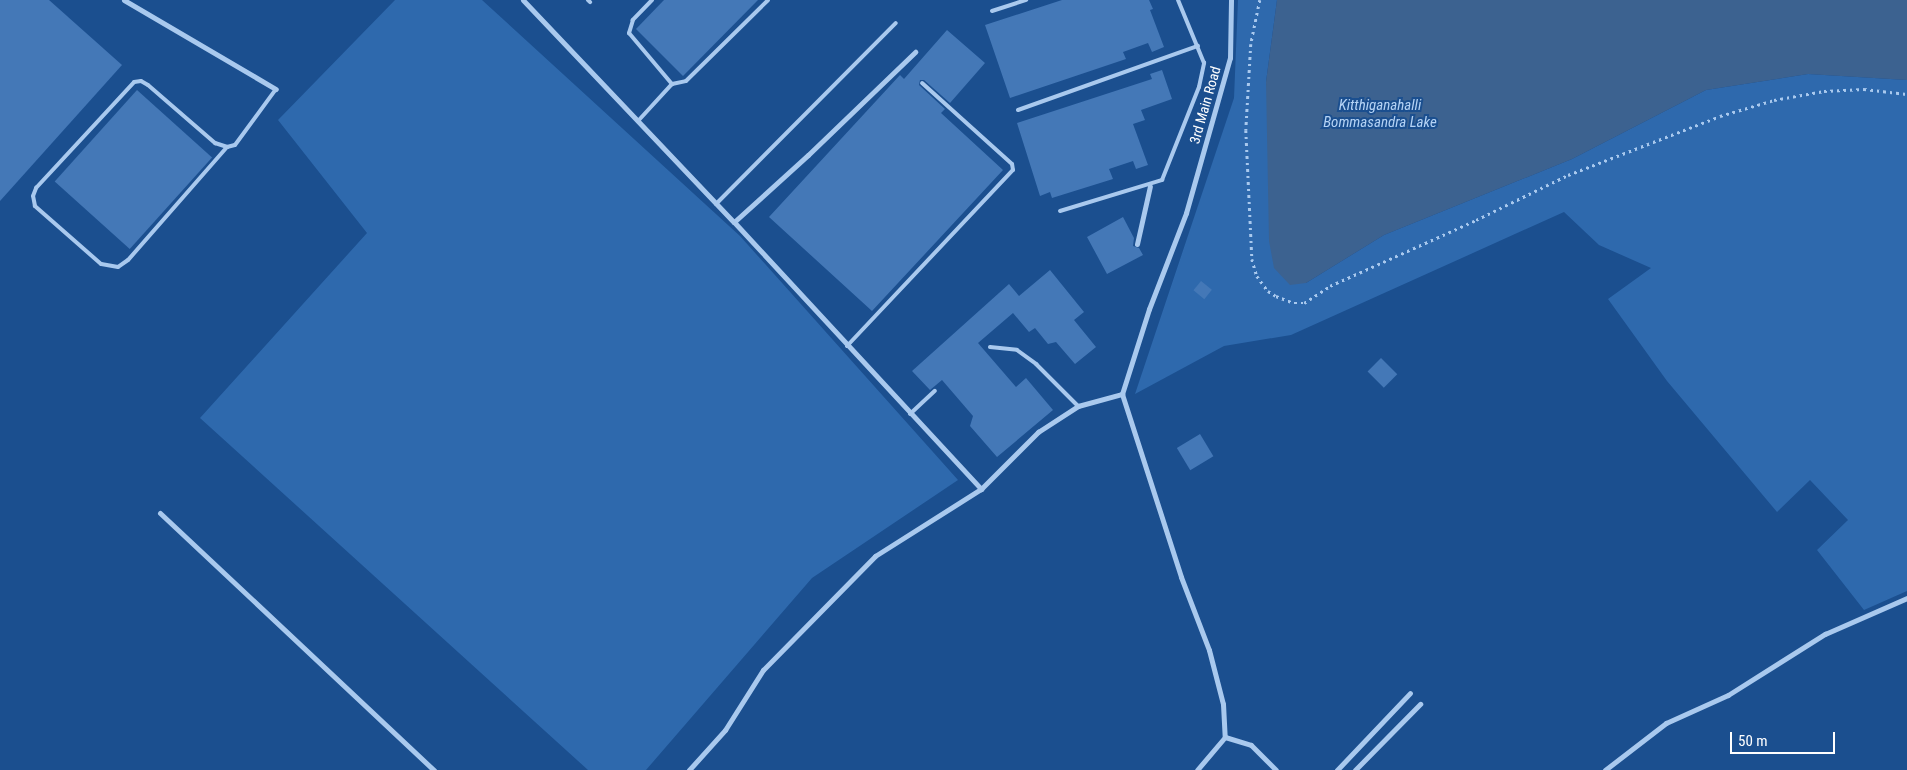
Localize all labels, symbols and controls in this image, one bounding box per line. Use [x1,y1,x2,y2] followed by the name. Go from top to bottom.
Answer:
[1186,64,1224,146] street label: 3rd Main Road
[1323,96,1437,131] water label: Kitthiganahalli Bommasandra Lake
[1732,722,1837,754] scale bar
[1738,732,1768,750] text: 50 m

